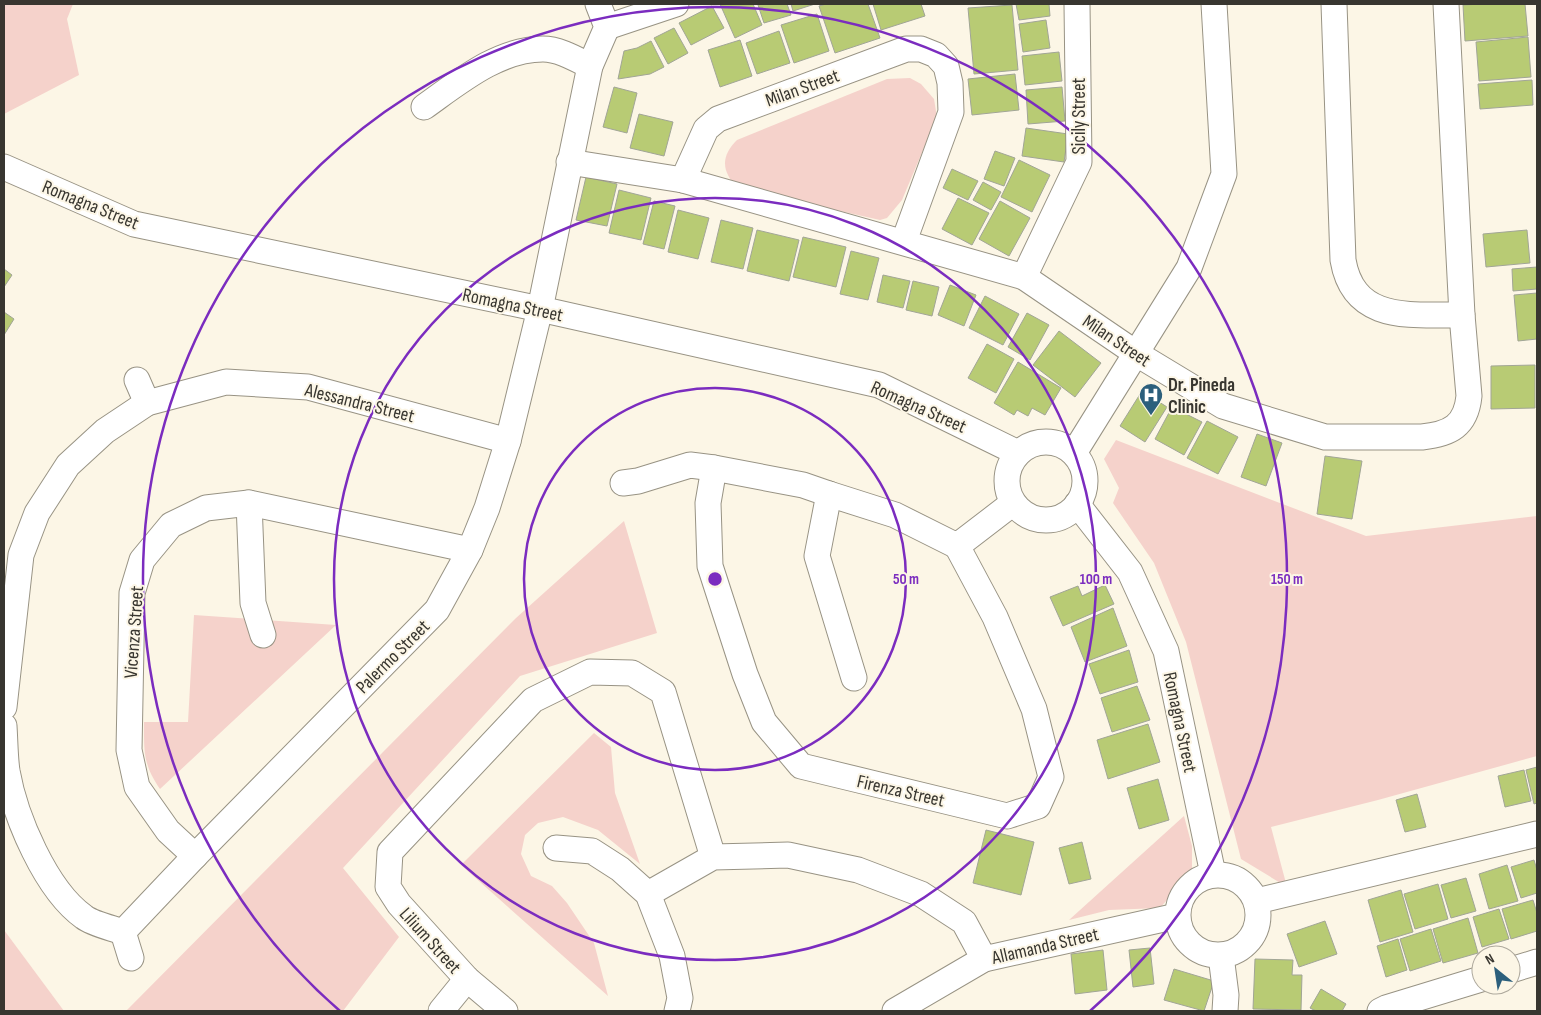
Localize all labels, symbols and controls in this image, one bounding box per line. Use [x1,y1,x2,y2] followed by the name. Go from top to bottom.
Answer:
[762,64,843,112] street label: Milan Street
[1068,77,1091,154] street label: Sicily Street
[39,176,142,235] street label: Romagna Street
[460,284,565,327] street label: Romagna Street
[1078,310,1155,372] street label: Milan Street
[1168,374,1235,419] place label: Dr. Pineda Clinic
[867,376,970,439] street label: Romagna Street
[302,379,417,428] street label: Alessandra Street
[1138,382,1164,416] hospital icon: Dr. Pineda Clinic
[706,570,724,588] centre of rings
[893,570,919,589] text: 50 m
[1080,570,1112,589] text: 100 m
[1271,570,1303,589] text: 150 m
[120,585,149,679] street label: Vicenza Street
[351,615,435,699] street label: Palermo Street
[1158,670,1201,775] street label: Romagna Street
[855,770,947,813] street label: Firenza Street
[394,903,466,979] street label: Lilium Street
[989,923,1101,970] street label: Allamanda Street
[1471,945,1521,995] north arrow
[1482,950,1497,968] text: N

